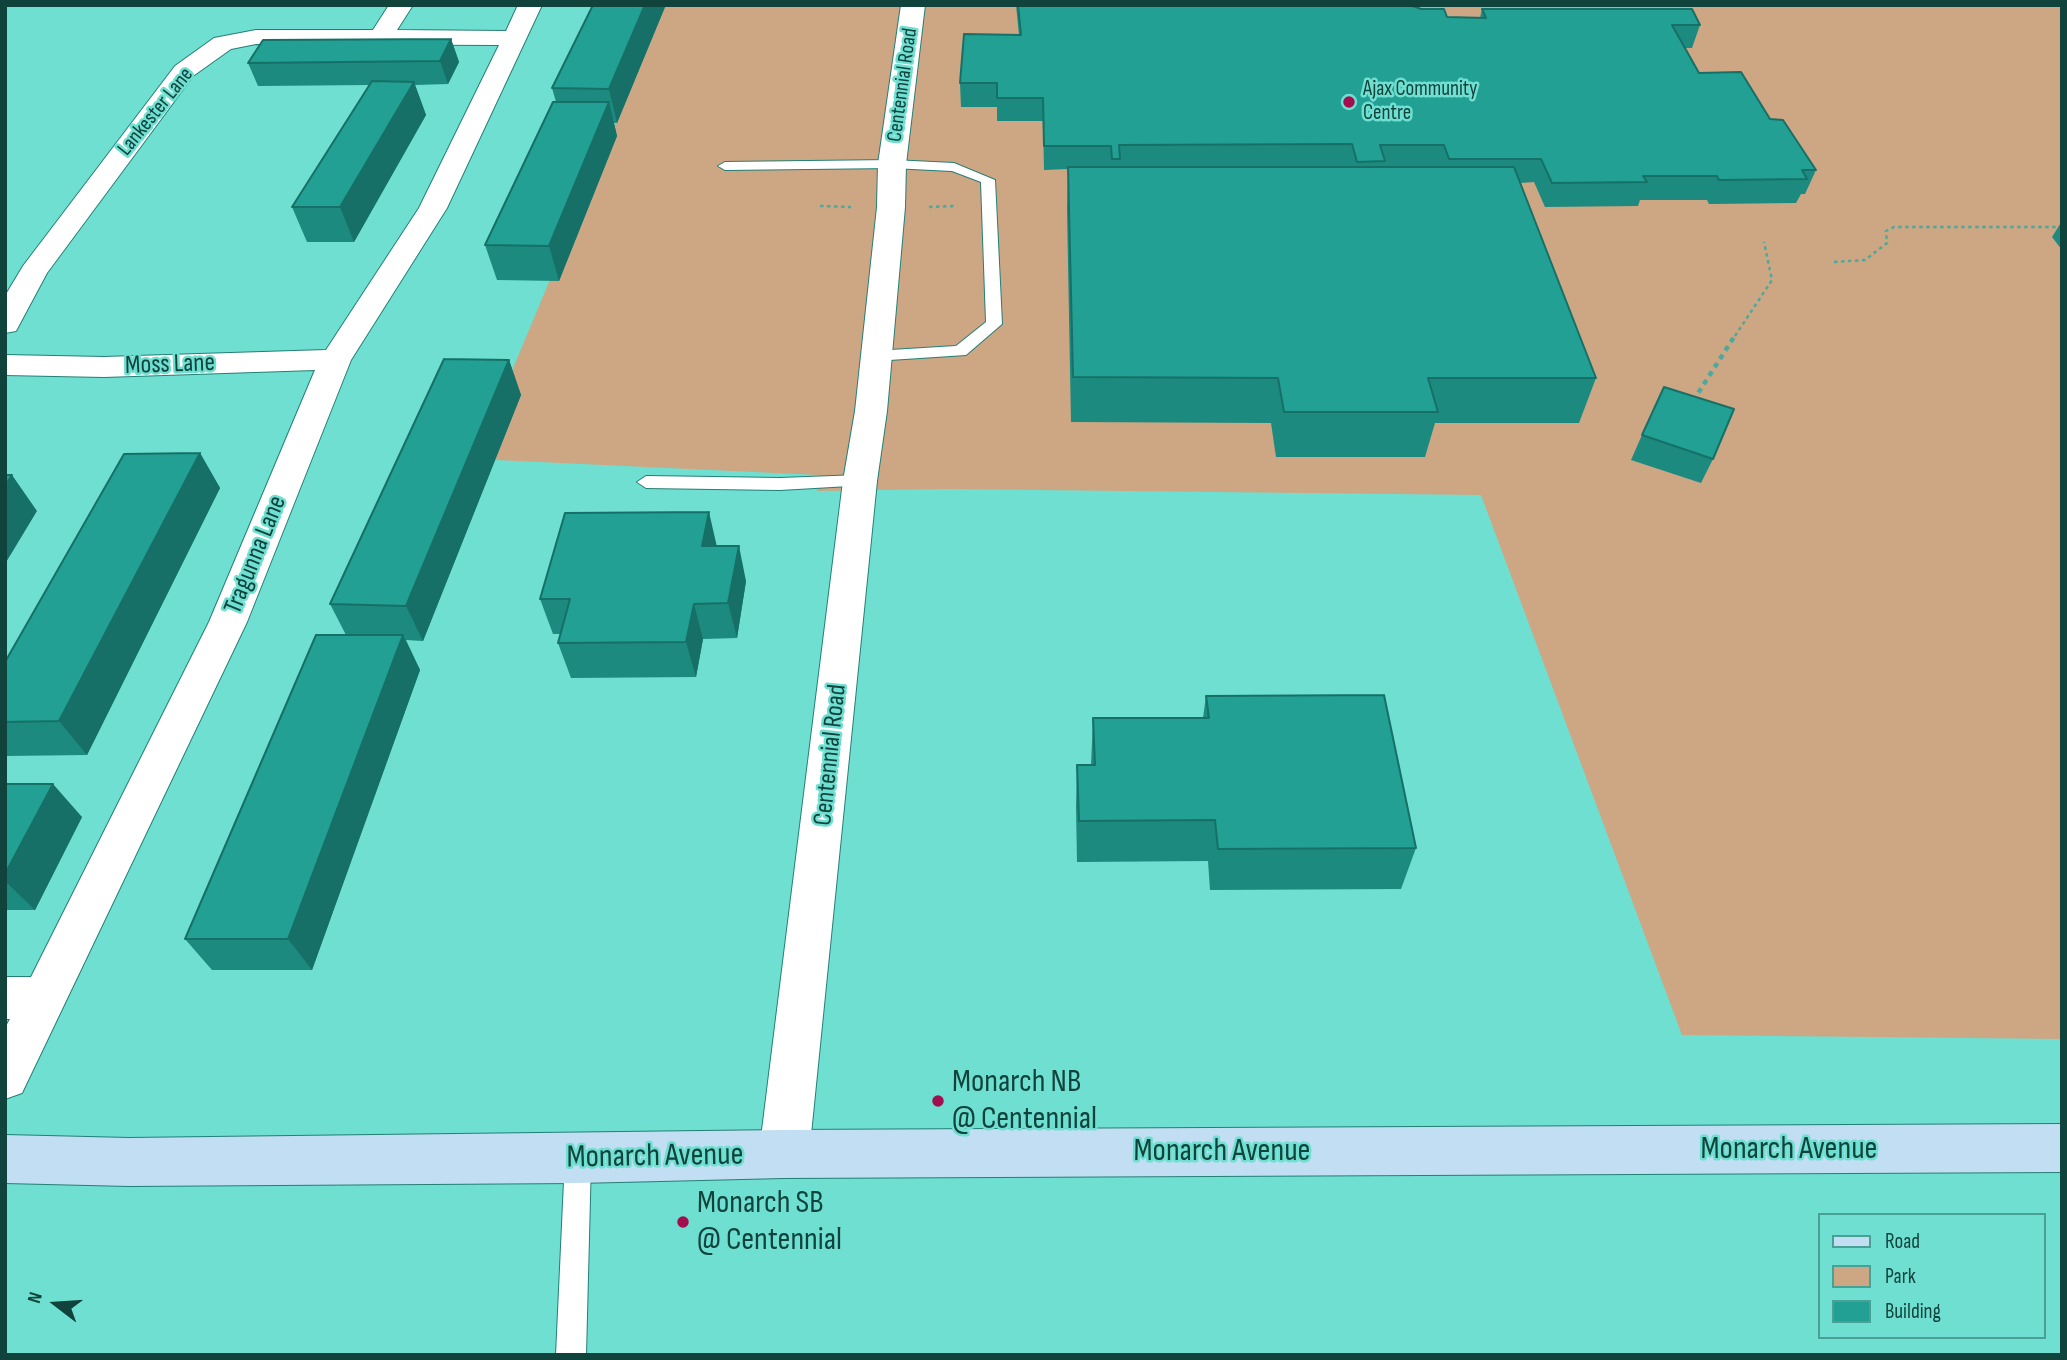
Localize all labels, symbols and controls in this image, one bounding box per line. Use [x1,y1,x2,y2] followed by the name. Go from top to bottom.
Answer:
[883,27,923,143] street label: Centennial Road
[113,63,199,161] street label: Lankester Lane
[1363,77,1477,127] place label: Ajax Community Centre
[1341,94,1357,110] marker: Ajax Community Centre
[125,348,215,382] street label: Moss Lane
[218,491,294,619] street label: Tragunna Lane
[808,683,854,827] street label: Centennial Road
[952,1064,1097,1139] place label: Monarch NB @ Centennial
[930,1093,946,1109] marker: Monarch NB @ Centennial
[1701,1131,1877,1169] street label: Monarch Avenue
[1134,1133,1310,1171] street label: Monarch Avenue
[566,1136,744,1178] street label: Monarch Avenue
[697,1185,842,1260] place label: Monarch SB @ Centennial
[1818,1213,2046,1339] legend
[675,1214,691,1230] marker: Monarch SB @ Centennial
[1885,1229,1920,1254] text: Road
[1885,1264,1916,1289] text: Park
[21,1269,91,1339] north arrow
[23,1289,48,1306] text: N
[1885,1299,1941,1324] text: Building

